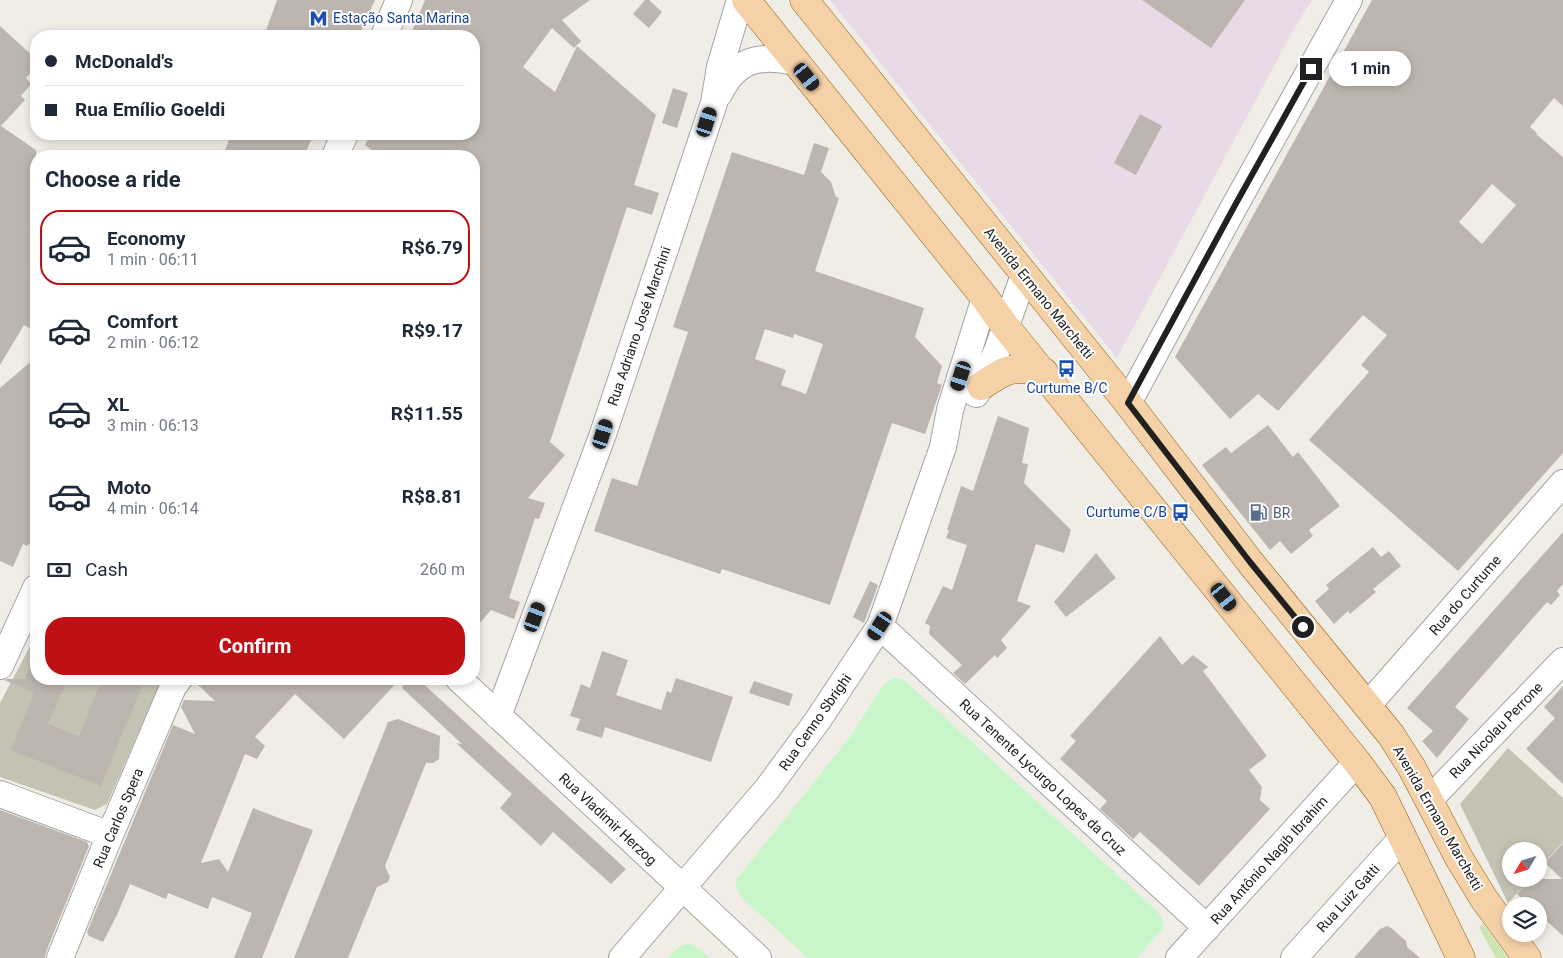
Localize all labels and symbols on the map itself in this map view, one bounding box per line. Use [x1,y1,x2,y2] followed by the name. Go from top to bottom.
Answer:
[309,8,329,28] metro station icon: Estação Santa Marina
[333,10,469,26] place label: Estação Santa Marina
[1328,52,1411,86] callout: 1 min
[1300,58,1322,80] route end
[791,61,822,93] car
[695,105,718,139] car
[981,224,1097,362] street label: Avenida Ermano Marchetti
[604,244,674,408] street label: Rua Adriano José Marchini
[1057,358,1077,378] bus stop icon: Curtume B/C
[949,359,972,393] car
[1027,380,1108,396] place label: Curtume B/C
[591,417,614,451] car
[1171,502,1191,522] bus stop icon: Curtume C/B
[1249,503,1269,523] fuel station icon: BR
[1086,504,1167,520] place label: Curtume C/B
[1273,505,1291,521] place label: BR
[1426,552,1504,638] street label: Rua do Curtume
[1208,581,1239,613] car
[522,600,547,634] car
[865,609,894,643] car
[1292,616,1314,638] route start
[776,671,854,773] street label: Rua Cenno Sbrighi
[1446,679,1546,781] street label: Rua Nicolau Perrone
[956,696,1130,859] street label: Rua Tenente Lycurgo Lopes da Cruz
[1390,743,1486,893] street label: Avenida Ermano Marchetti
[90,766,146,870] street label: Rua Carlos Spera
[556,770,660,868] street label: Rua Vladimir Herzog
[1207,793,1331,927] street label: Rua Antônio Nagib Ibrahim
[1502,842,1548,888] north arrow
[1313,861,1383,935] street label: Rua Luiz Gatti

